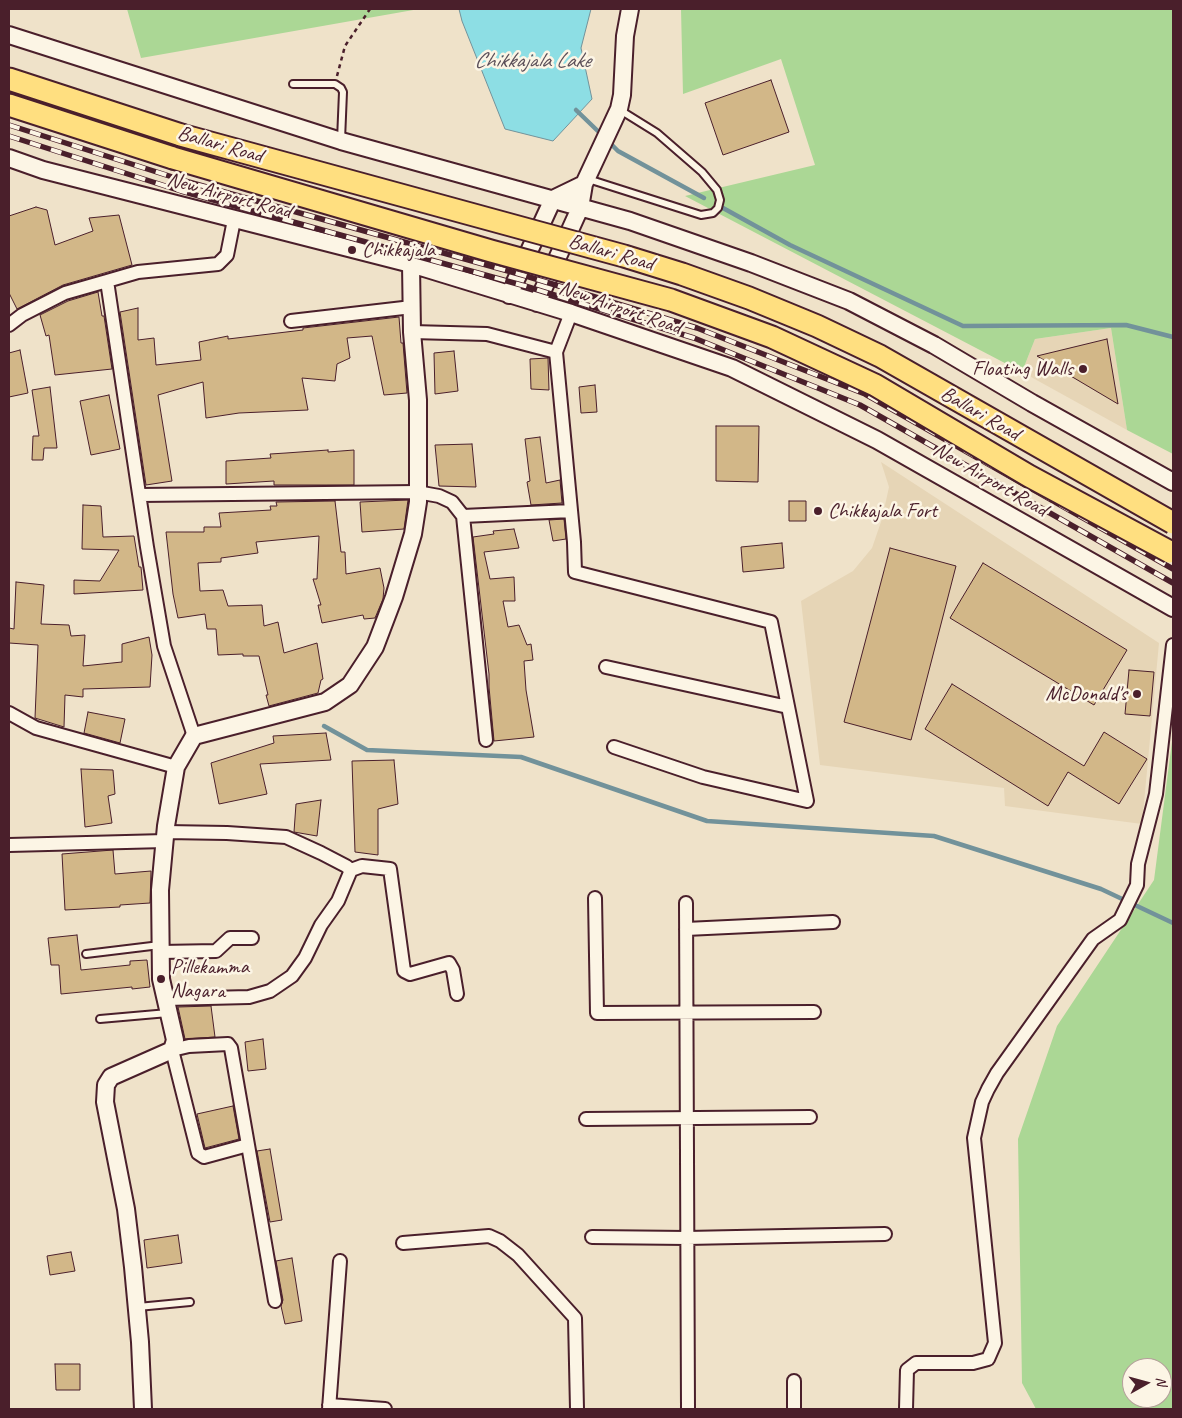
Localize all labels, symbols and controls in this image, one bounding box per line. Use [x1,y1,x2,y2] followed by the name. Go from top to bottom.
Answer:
[474,48,590,74] water label: Chikkajala Lake
[175,121,265,169] street label: Ballari Road
[164,167,294,225] street label: New Airport Road
[566,229,656,277] street label: Ballari Road
[362,237,435,263] place label: Chikkajala
[346,244,358,256] marker: Chikkajala
[556,275,684,341] street label: New Airport Road
[972,356,1073,382] place label: Floating Walls
[1077,363,1089,375] marker: Floating Walls
[936,381,1024,447] street label: Ballari Road
[928,437,1052,523] street label: New Airport Road
[828,498,937,524] place label: Chikkajala Fort
[812,505,824,517] marker: Chikkajala Fort
[1046,681,1127,707] place label: McDonald's
[1131,688,1143,700] marker: McDonald's
[171,954,249,1004] place label: Pillekamma Nagara
[155,973,167,985] marker: Pillekamma Nagara
[1122,1358,1172,1408] north arrow
[1152,1376,1170,1387] text: N

